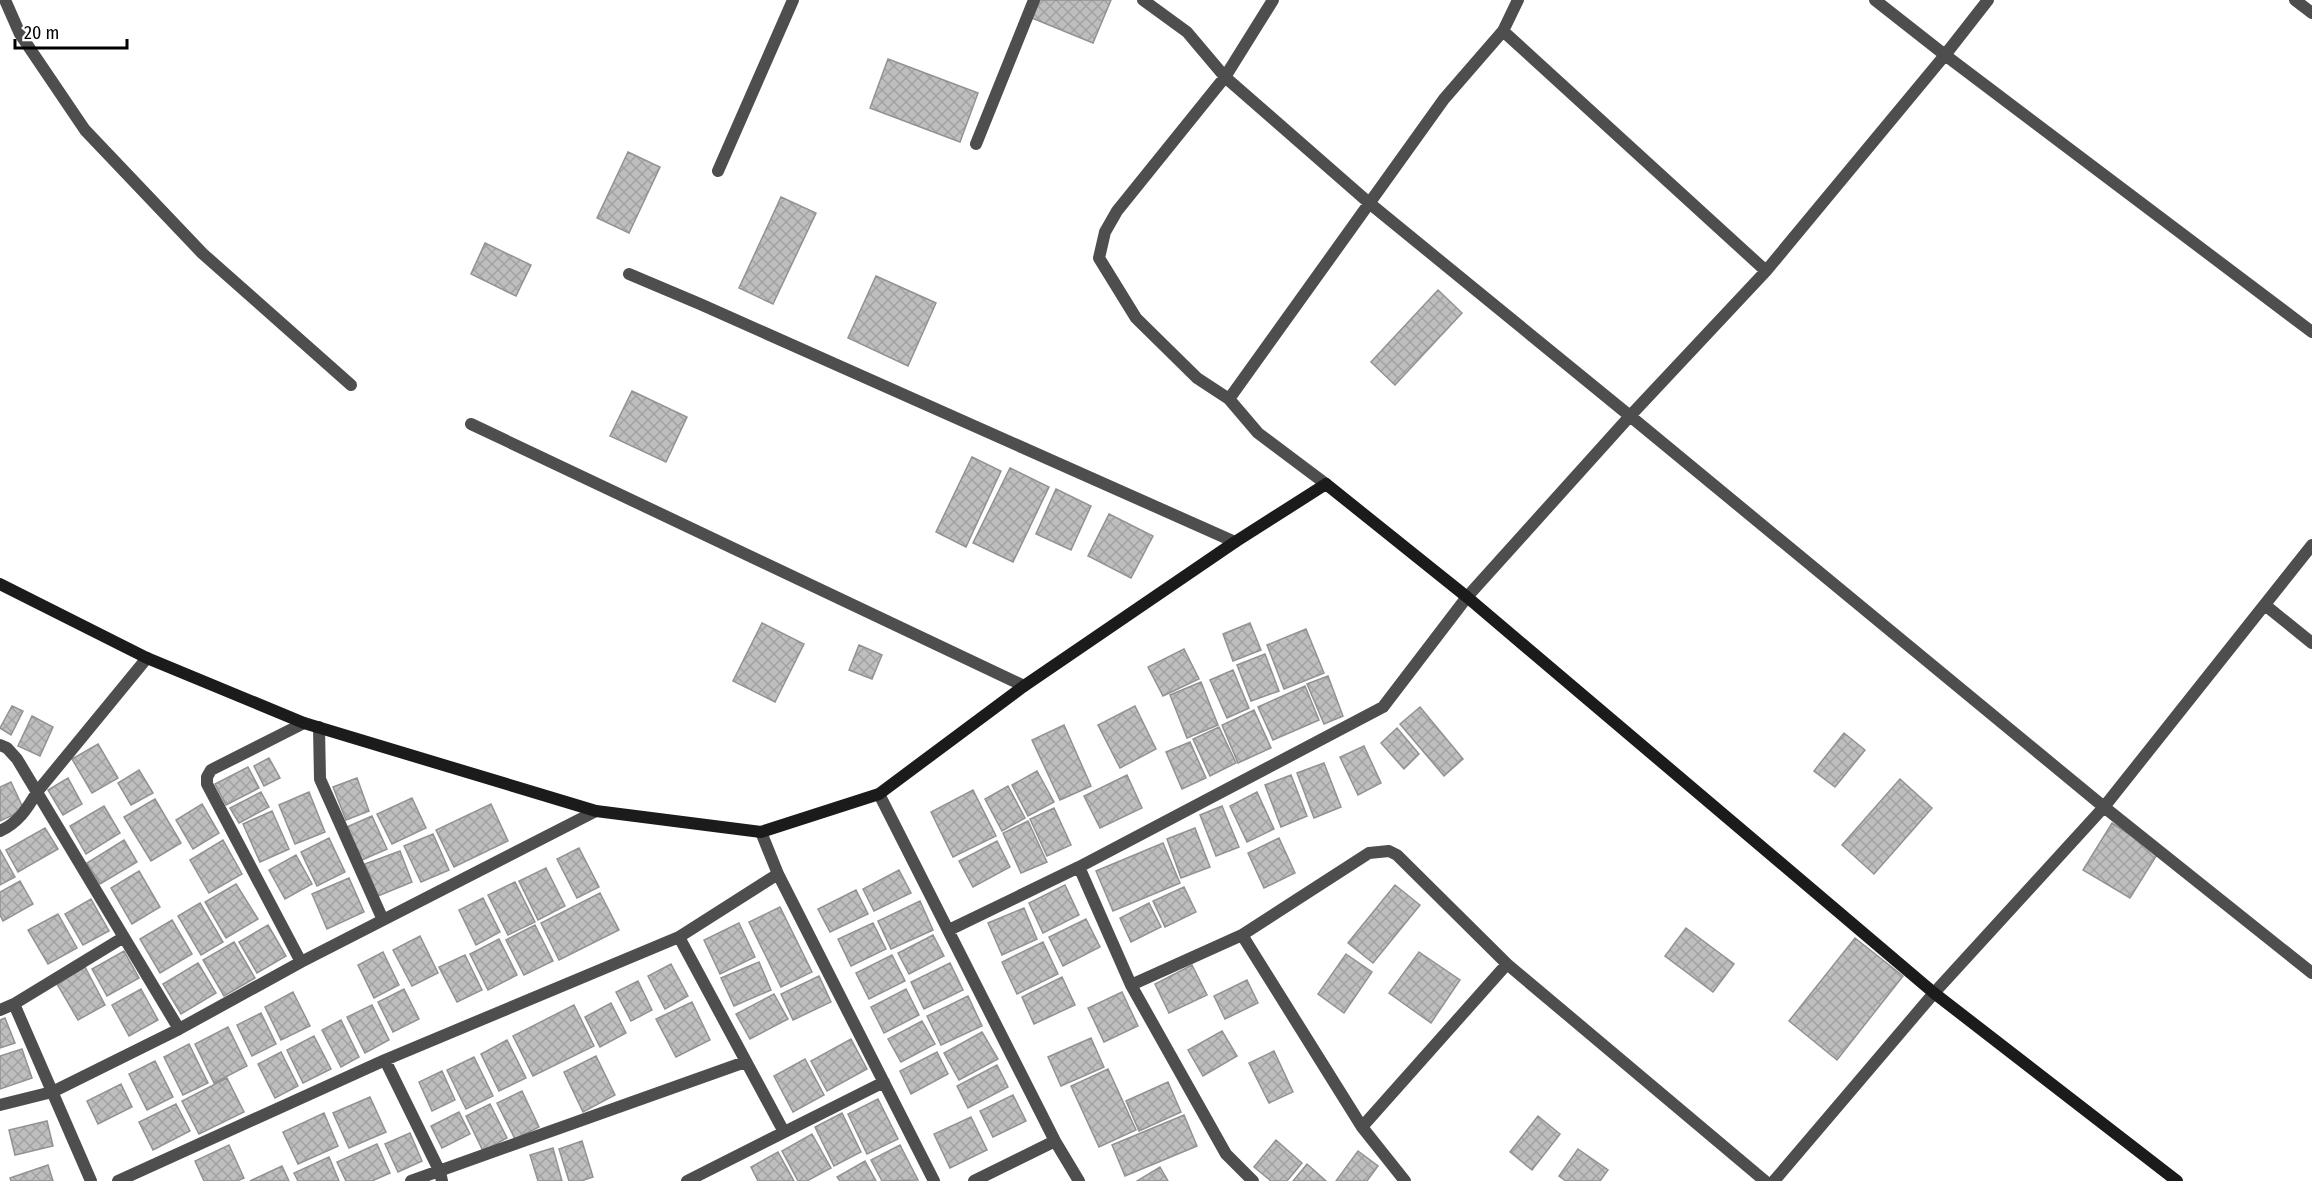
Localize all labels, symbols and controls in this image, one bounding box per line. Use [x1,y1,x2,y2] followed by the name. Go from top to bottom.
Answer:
[15,12,128,50] scale bar
[24,22,59,44] text: 20 m

